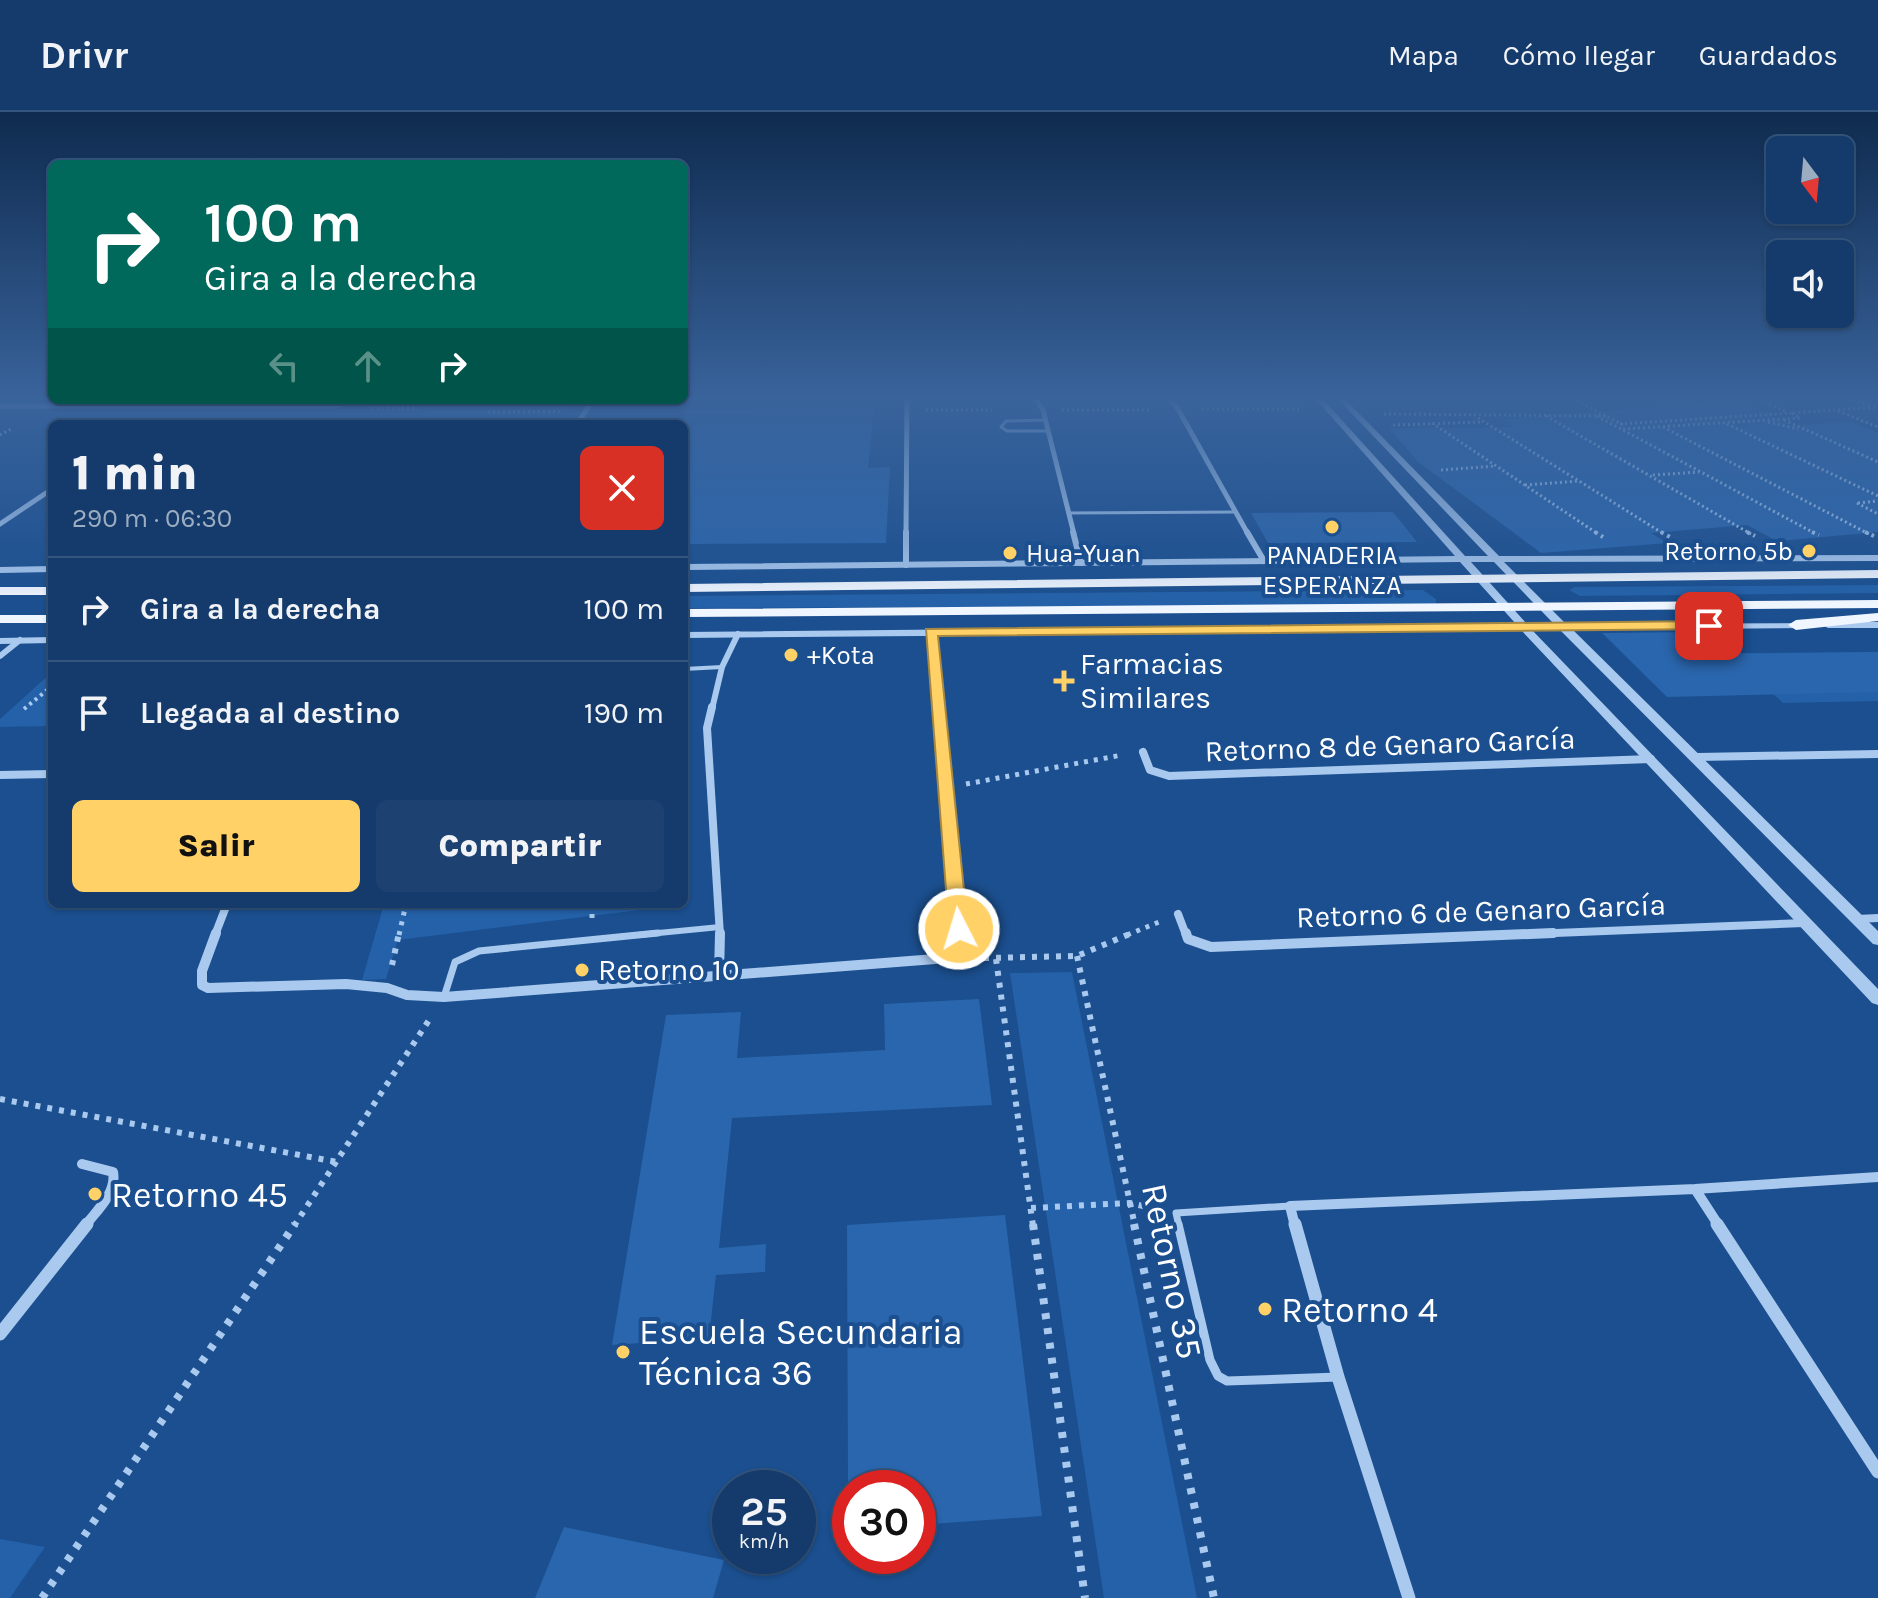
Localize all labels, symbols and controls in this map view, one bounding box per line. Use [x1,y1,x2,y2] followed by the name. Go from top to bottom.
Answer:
[40,33,128,78] text: Drivr
[1388,39,1459,72] text: Mapa
[1503,39,1655,72] text: Cómo llegar
[1699,39,1838,72] text: Guardados
[1766,136,1854,224] north arrow
[1766,136,1854,328] map controls
[204,190,362,255] text: 100 m
[72,192,176,296] icon: right
[1766,240,1854,328] button: sound
[204,257,478,299] text: Gira a la derecha
[262,344,306,388] icon: left
[346,344,390,388] icon: ahead
[430,344,474,388] icon: right
[72,445,198,501] text: 1 min
[580,446,664,530] button: close
[72,503,232,534] text: 290 m · 06:30
[1323,518,1341,536] marker: PANADERIA ESPERANZA
[1664,536,1793,567] place label: Retorno 5b
[1026,538,1141,569] place label: Hua-Yuan
[1263,540,1401,601] place label: PANADERIA ESPERANZA
[1800,542,1818,560] marker: Retorno 5b
[1001,544,1019,562] marker: Hua-Yuan
[72,587,116,631] icon: right
[140,591,381,627] text: Gira a la derecha
[583,591,664,627] text: 100 m
[1675,592,1743,660] pin
[1687,604,1731,648] icon: arrive
[807,640,875,671] place label: +Kota
[782,646,800,664] marker: +Kota
[1080,646,1224,716] place label: Farmacias Similares
[1055,672,1073,690] marker: Farmacias Similares
[72,691,116,735] icon: arrive
[140,695,400,731] text: Llegada al destino
[584,695,664,731] text: 190 m
[1204,721,1576,769] street label: Retorno 8 de Genaro García
[72,800,360,892] button: Salir
[376,800,664,892] button: Compartir
[917,887,1001,971] position arrow
[1296,887,1666,935] street label: Retorno 6 de Genaro García
[598,952,740,988] place label: Retorno 10
[573,961,591,979] marker: Retorno 10
[111,1174,288,1216] place label: Retorno 45
[1133,1180,1211,1363] street label: Retorno 35
[86,1185,104,1203] marker: Retorno 45
[1281,1289,1438,1331] place label: Retorno 4
[1256,1300,1274,1318] marker: Retorno 4
[639,1311,963,1394] place label: Escuela Secundaria Técnica 36
[614,1343,632,1361] marker: Escuela Secundaria Técnica 36
[832,1470,936,1574] speed limit sign: 30
[740,1488,788,1535] text: 25
[739,1530,789,1553] text: km/h

